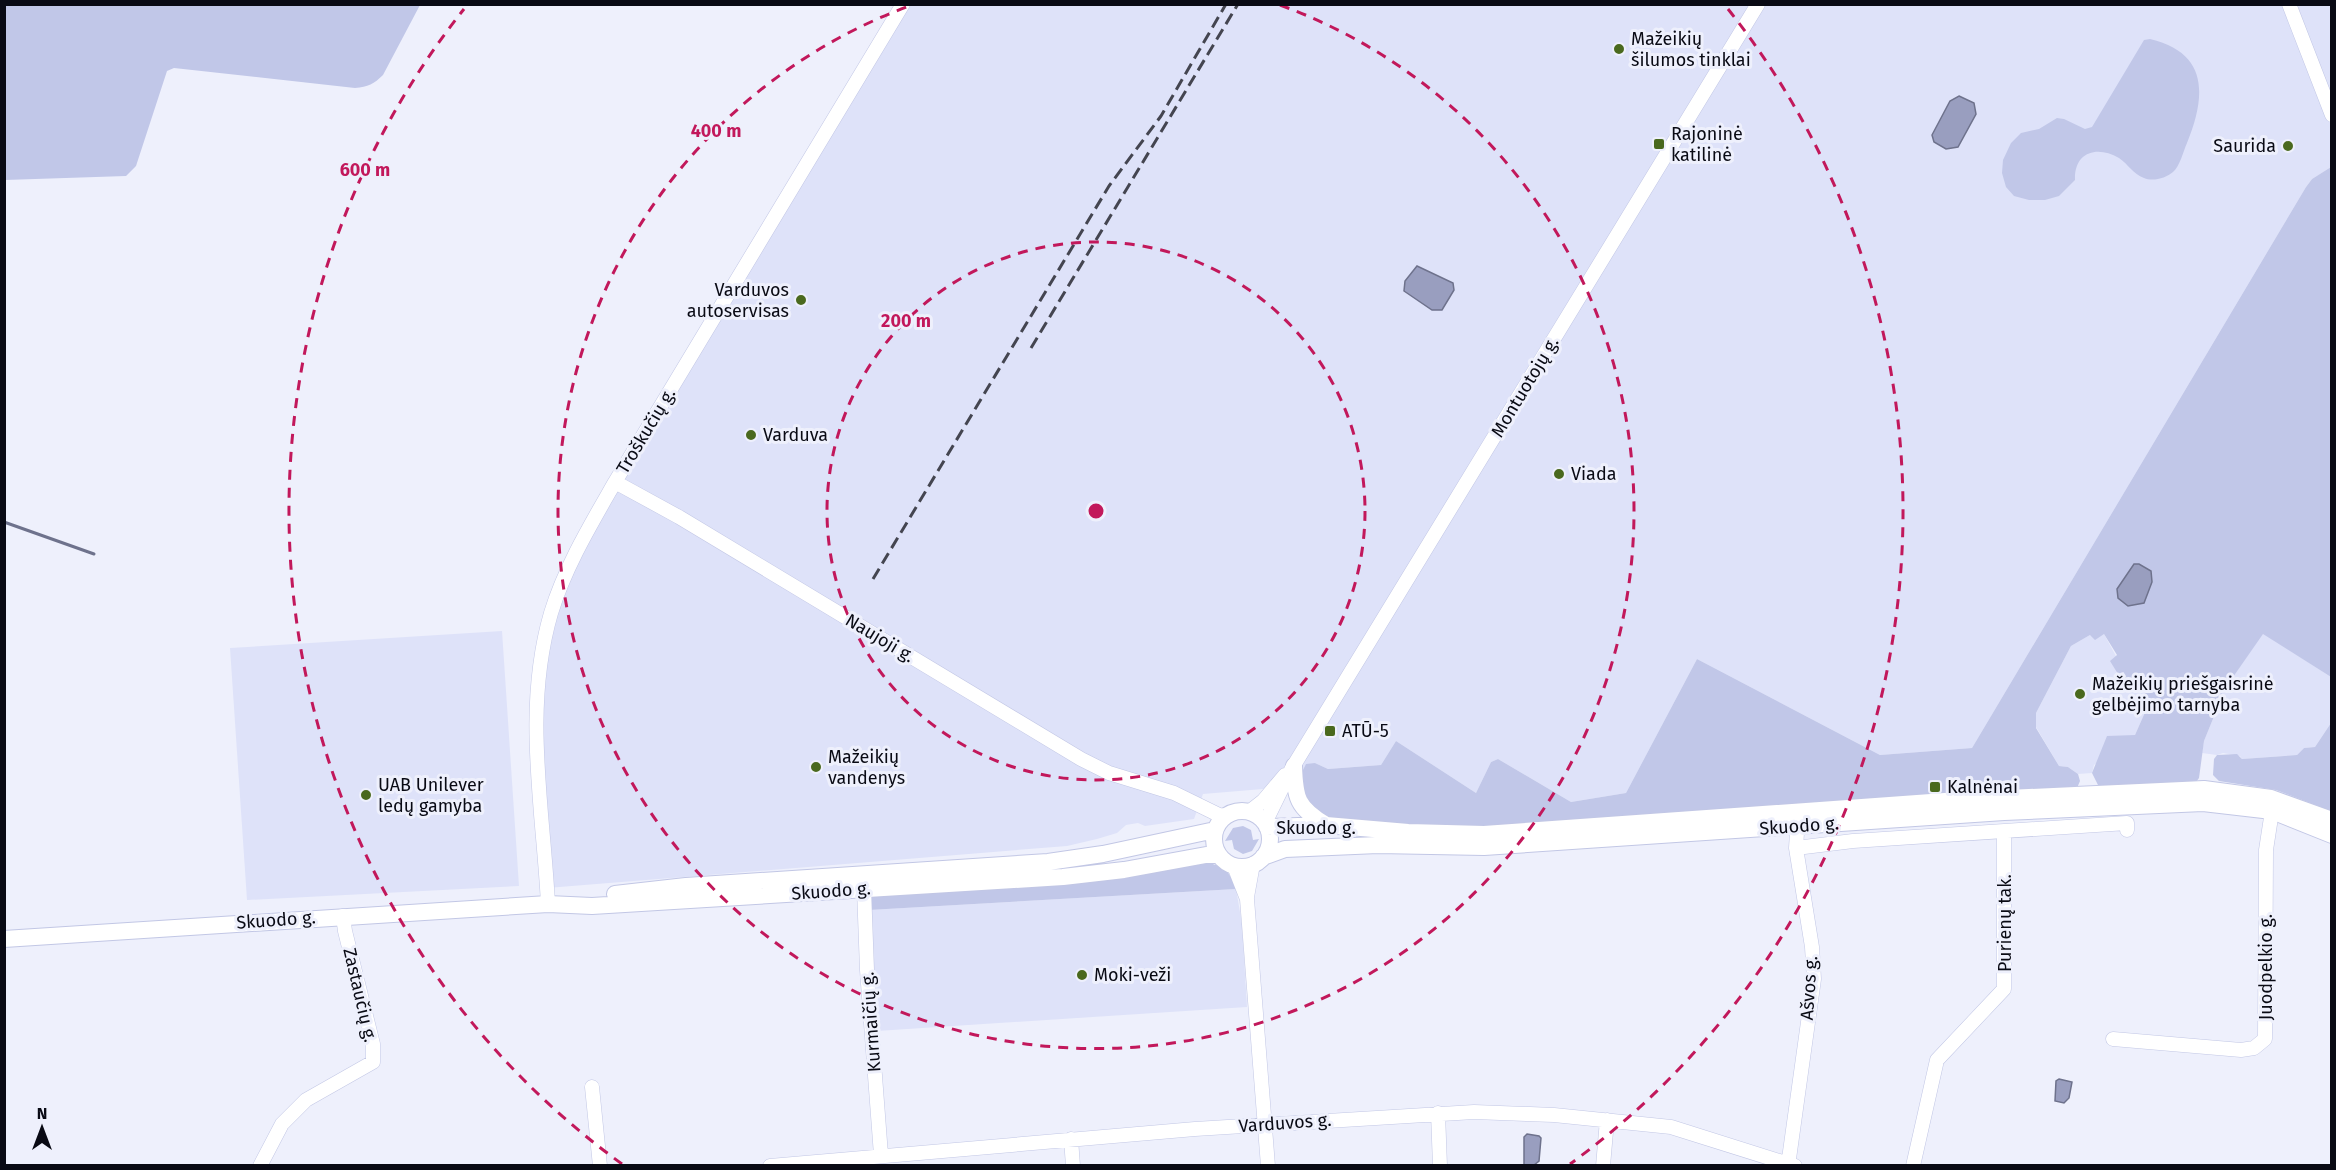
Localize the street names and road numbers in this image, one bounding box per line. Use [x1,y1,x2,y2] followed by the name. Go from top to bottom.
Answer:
[1486,333,1564,441] street label: Montuotojų g.
[612,384,680,478] street label: Troškučių g.
[841,609,919,667] street label: Naujoji g.
[1759,812,1839,840] street label: Skuodo g.
[1276,817,1356,839] street label: Skuodo g.
[1994,874,2016,972] street label: Purienų tak.
[791,877,871,905] street label: Skuodo g.
[236,906,316,934] street label: Skuodo g.
[2255,914,2277,1020] street label: Juodpelkio g.
[338,946,382,1044] street label: Zastaučių g.
[1796,955,1822,1021] street label: Ašvos g.
[857,971,885,1073] street label: Kurmaičių g.
[1238,1109,1332,1137] street label: Varduvos g.

